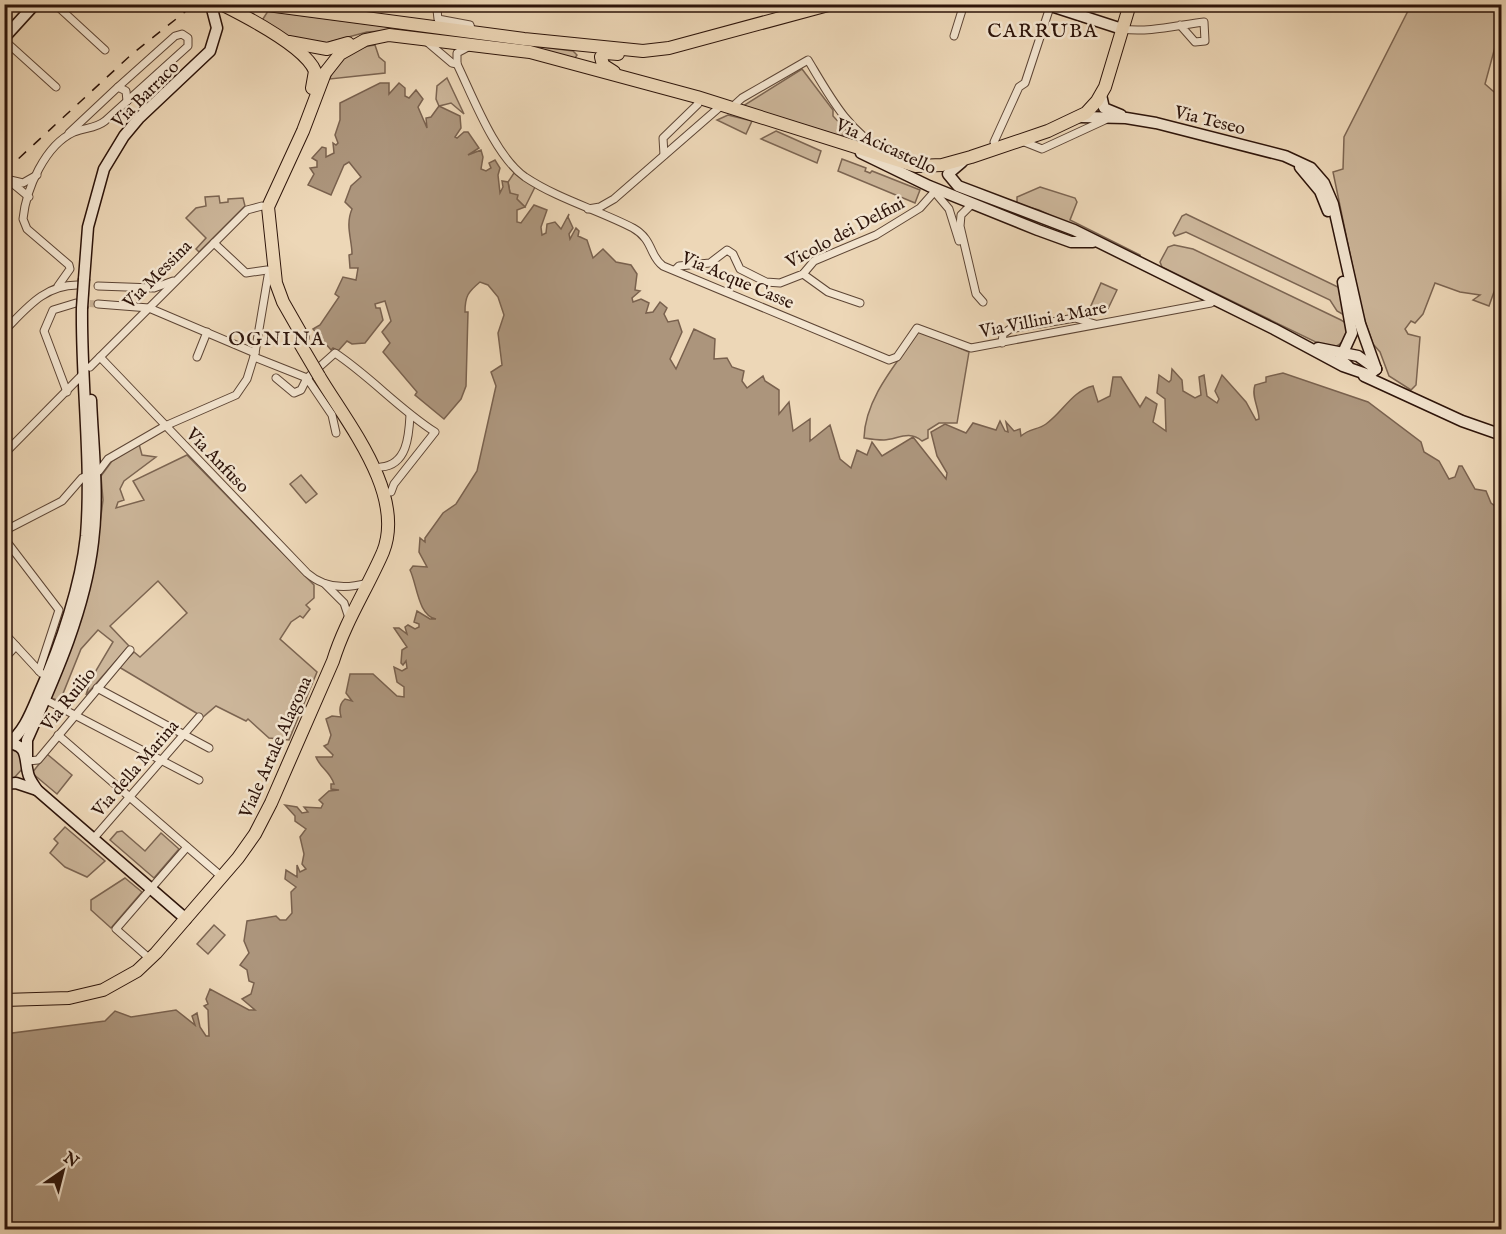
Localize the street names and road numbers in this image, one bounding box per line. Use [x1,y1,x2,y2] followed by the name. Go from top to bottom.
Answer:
[107,56,185,134] street label: Via Barraco
[1171,101,1248,141] street label: Via Teseo
[830,114,940,181] street label: Via Acicastello
[781,192,909,275] street label: Vicolo dei Delfini
[118,236,198,315] street label: Via Messina
[677,247,797,315] street label: Via Acque Casse
[977,297,1109,344] street label: Via Villini a Mare
[179,423,254,499] street label: Via Anfuso
[36,663,102,737] street label: Via Ruilio
[234,673,318,823] street label: Viale Artale Alagona
[87,716,185,823] street label: Via della Marina

